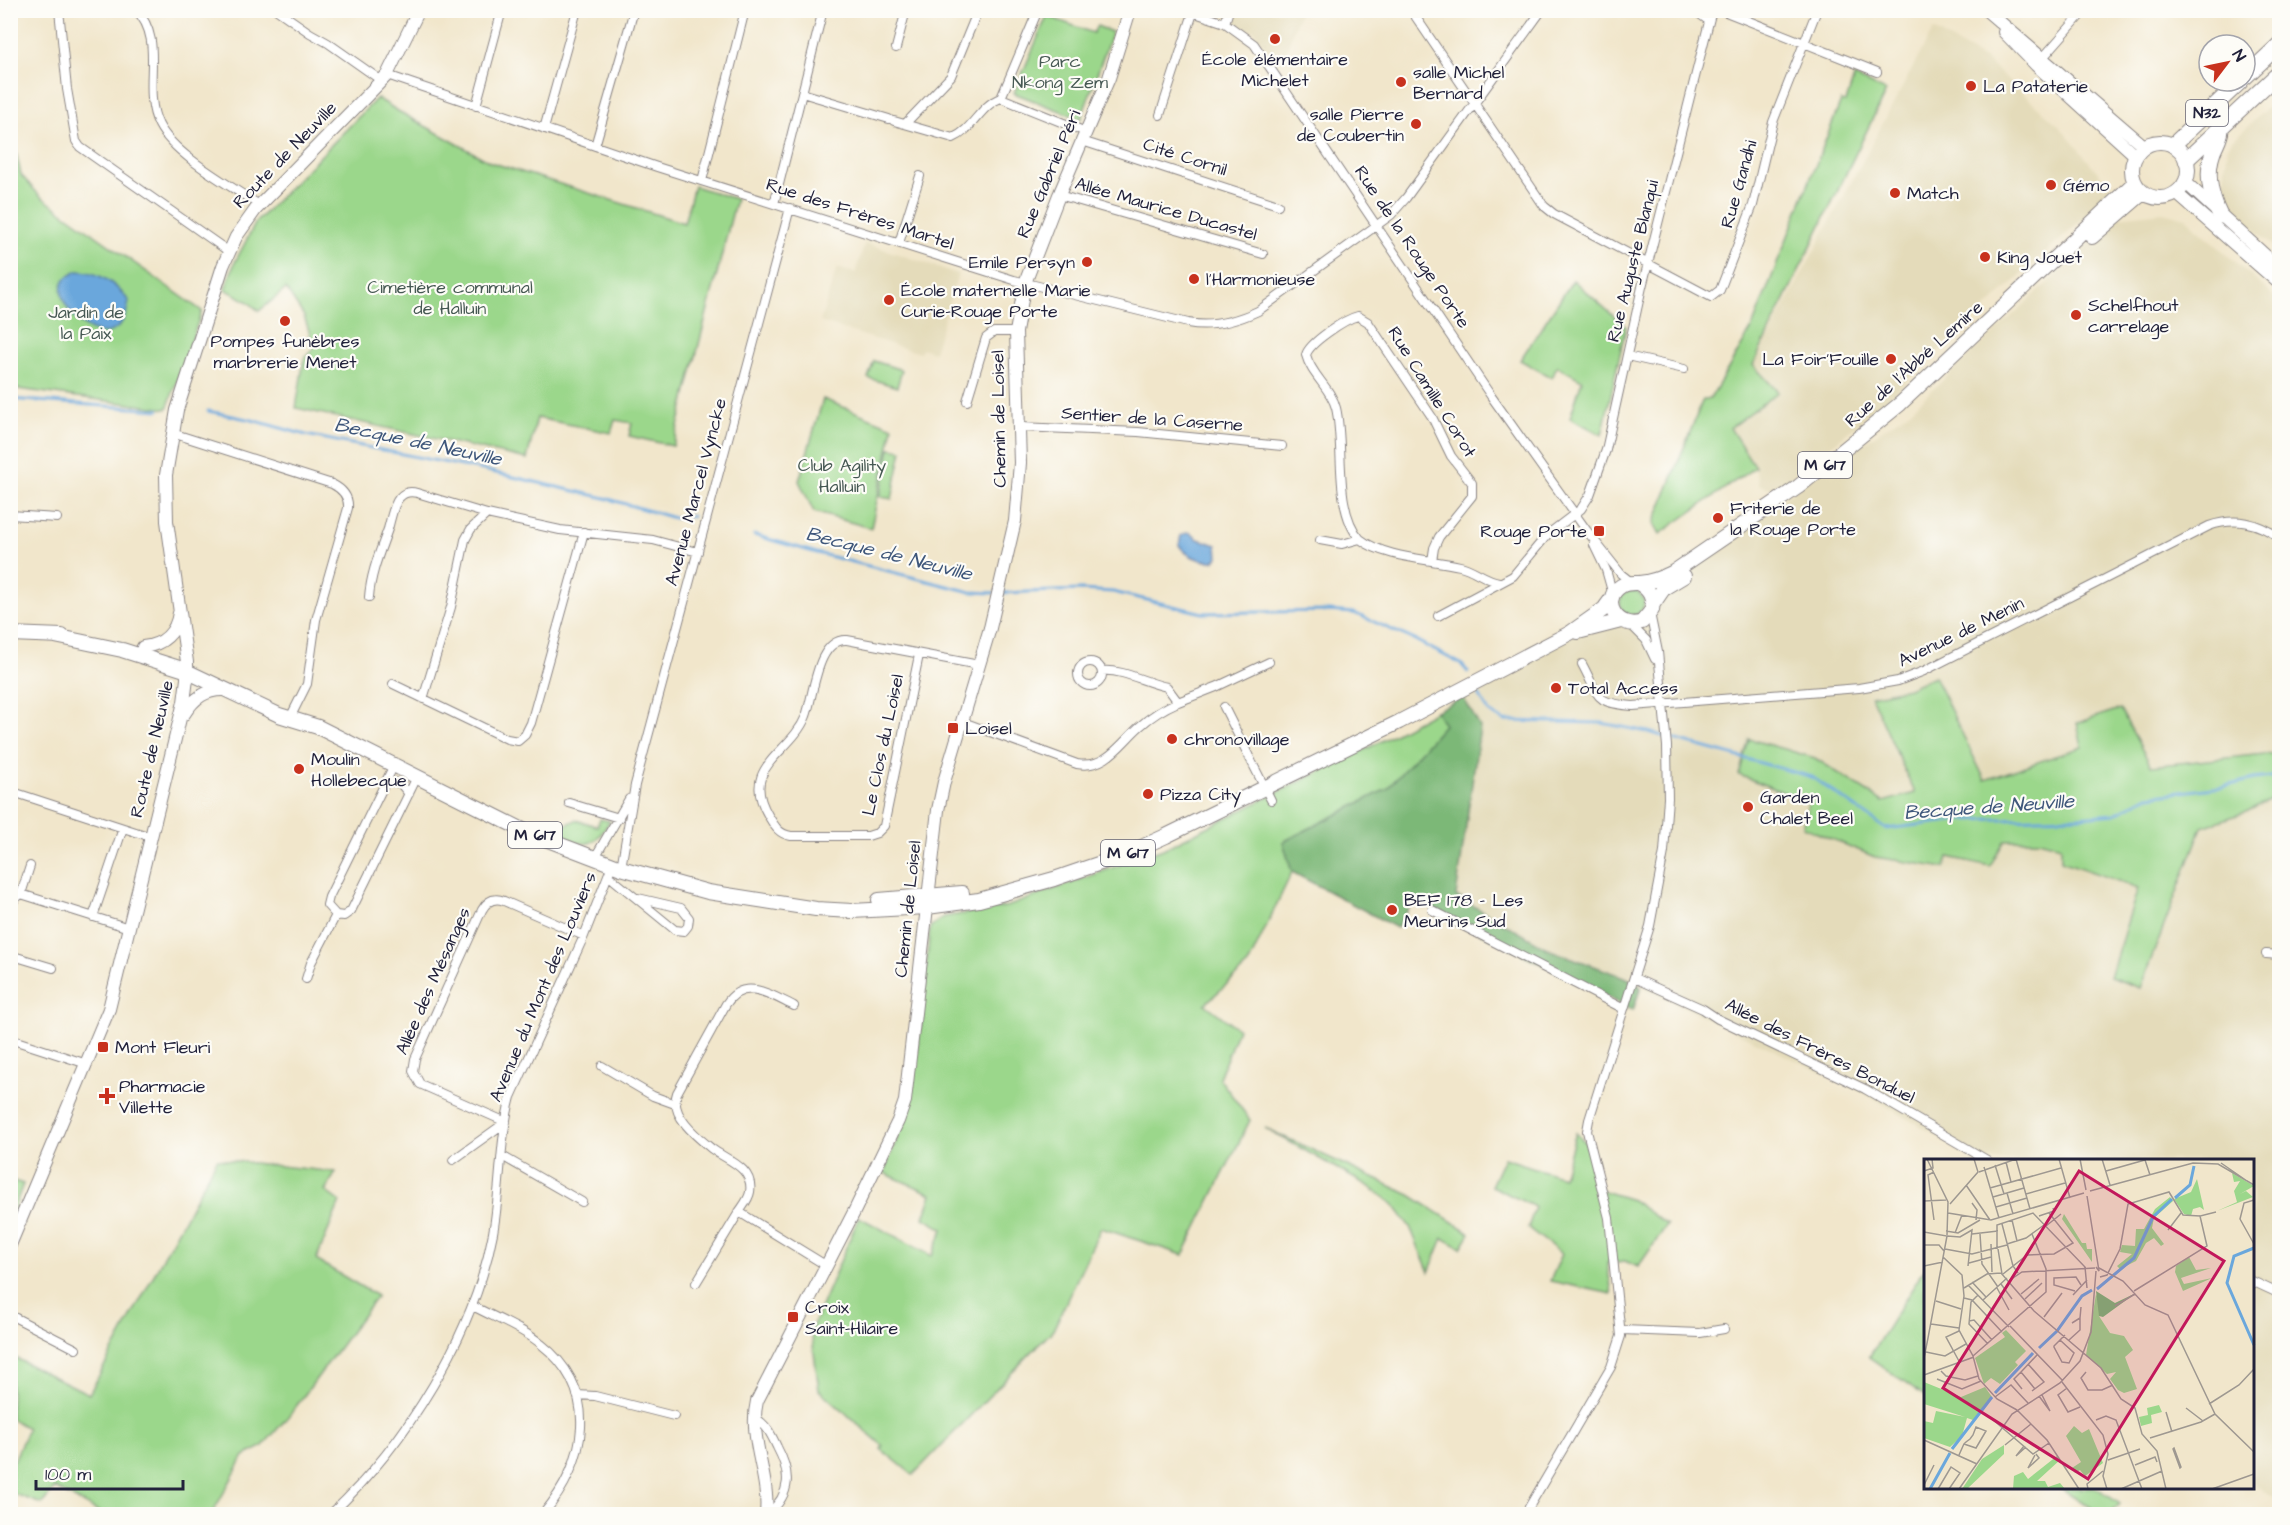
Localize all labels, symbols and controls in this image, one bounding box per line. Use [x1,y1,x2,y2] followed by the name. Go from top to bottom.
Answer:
[1268,32,1282,46] marker: École élémentaire Michelet
[2197,33,2257,93] north arrow
[2227,45,2251,66] text: N
[1202,47,1348,93] place label: École élémentaire Michelet
[1012,49,1108,96] park label: Parc Nkong Zem
[1413,60,1504,106] place label: salle Michel Bernard
[1983,74,2089,99] place label: La Pataterie
[1394,75,1408,89] marker: salle Michel Bernard
[1964,79,1978,93] marker: La Pataterie
[227,96,343,214] street label: Route de Neuville
[2186,100,2228,126] road number: N32
[1297,102,1404,148] place label: salle Pierre de Coubertin
[1011,106,1087,242] street label: Rue Gabriel Péri
[1409,117,1423,131] marker: salle Pierre de Coubertin
[1140,132,1230,182] street label: Cité Cornil
[1715,137,1764,231] street label: Rue Gandhi
[1347,161,1476,334] street label: Rue de la Rouge Porte
[1072,171,1260,247] street label: Allée Maurice Ducastel
[763,172,957,256] street label: Rue des Frères Martel
[2063,173,2109,198] place label: Gémo
[1601,177,1666,345] street label: Rue Auguste Blanqui
[2044,178,2058,192] marker: Gémo
[1907,181,1959,206] place label: Match
[1888,186,1902,200] marker: Match
[1997,245,2083,271] place label: King Jouet
[969,250,1075,276] place label: Emile Persyn
[1978,250,1992,264] marker: King Jouet
[1080,255,1094,269] marker: Emile Persyn
[1206,267,1316,292] place label: l'Harmonieuse
[1187,272,1201,286] marker: l'Harmonieuse
[367,275,533,321] park label: Cimetière communal de Halluin
[901,278,1091,325] place label: École maternelle Marie Curie-Rouge Porte
[882,293,896,307] marker: École maternelle Marie Curie-Rouge Porte
[2088,293,2179,340] place label: Schelfhout carrelage
[1839,295,1989,433] street label: Rue de l'Abbé Lemire
[48,300,124,346] park label: Jardin de la Paix
[2069,308,2083,322] marker: Schelfhout carrelage
[278,314,292,328] marker: Pompes funèbres marbrerie Menet
[1382,322,1483,463] street label: Rue Camille Corot
[211,329,360,375] place label: Pompes funèbres marbrerie Menet
[1762,347,1879,372] place label: La Foir'Fouille
[985,350,1013,488] street label: Chemin de Loisel
[1884,352,1898,366] marker: La Foir'Fouille
[659,395,734,589] street label: Avenue Marcel Vyncke
[1060,400,1244,438] street label: Sentier de la Caserne
[332,411,505,474] water label: Becque de Neuville
[1798,452,1852,478] road number: M 617
[798,453,886,499] park label: Club Agility Halluin
[1730,496,1856,543] place label: Friterie de la Rouge Porte
[1711,511,1725,525] marker: Friterie de la Rouge Porte
[1480,519,1587,545] place label: Rouge Porte
[803,520,976,588] water label: Becque de Neuville
[1592,524,1606,538] marker: Rouge Porte
[1894,591,2028,673] street label: Avenue de Menin
[856,672,910,818] street label: Le Clos du Loisel
[1568,676,1678,701] place label: Total Access
[124,678,180,820] street label: Route de Neuville
[1549,681,1563,695] marker: Total Access
[965,716,1012,741] place label: Loisel
[946,721,960,735] marker: Loisel
[1184,727,1290,753] place label: chronovillage
[1165,732,1179,746] marker: chronovillage
[311,747,407,793] place label: Moulin Hollebecque
[292,762,306,776] marker: Moulin Hollebecque
[1160,782,1241,808] place label: Pizza City
[1760,785,1853,831] place label: Garden Chalet Beel
[1141,787,1155,801] marker: Pizza City
[1903,787,2076,827] water label: Becque de Neuville
[1741,800,1755,814] marker: Garden Chalet Beel
[508,822,562,848] road number: M 617
[888,839,928,979] street label: Chemin de Loisel
[1101,840,1155,866] road number: M 617
[483,868,603,1106] street label: Avenue du Mont des Louviers
[1404,888,1523,934] place label: BEF 178 - Les Meurins Sud
[389,903,478,1059] street label: Allée des Mésanges
[1385,903,1399,917] marker: BEF 178 - Les Meurins Sud
[1721,992,1919,1110] street label: Allée des Frères Bonduel
[115,1035,211,1060] place label: Mont Fleuri
[96,1040,110,1054] marker: Mont Fleuri
[119,1074,206,1120] place label: Pharmacie Villette
[100,1089,114,1103] marker: Pharmacie Villette
[1924,1159,2254,1489] inset map
[805,1295,899,1341] place label: Croix Saint-Hilaire
[786,1310,800,1324] marker: Croix Saint-Hilaire
[36,1453,183,1491] scale bar
[45,1462,91,1487] text: 100 m

